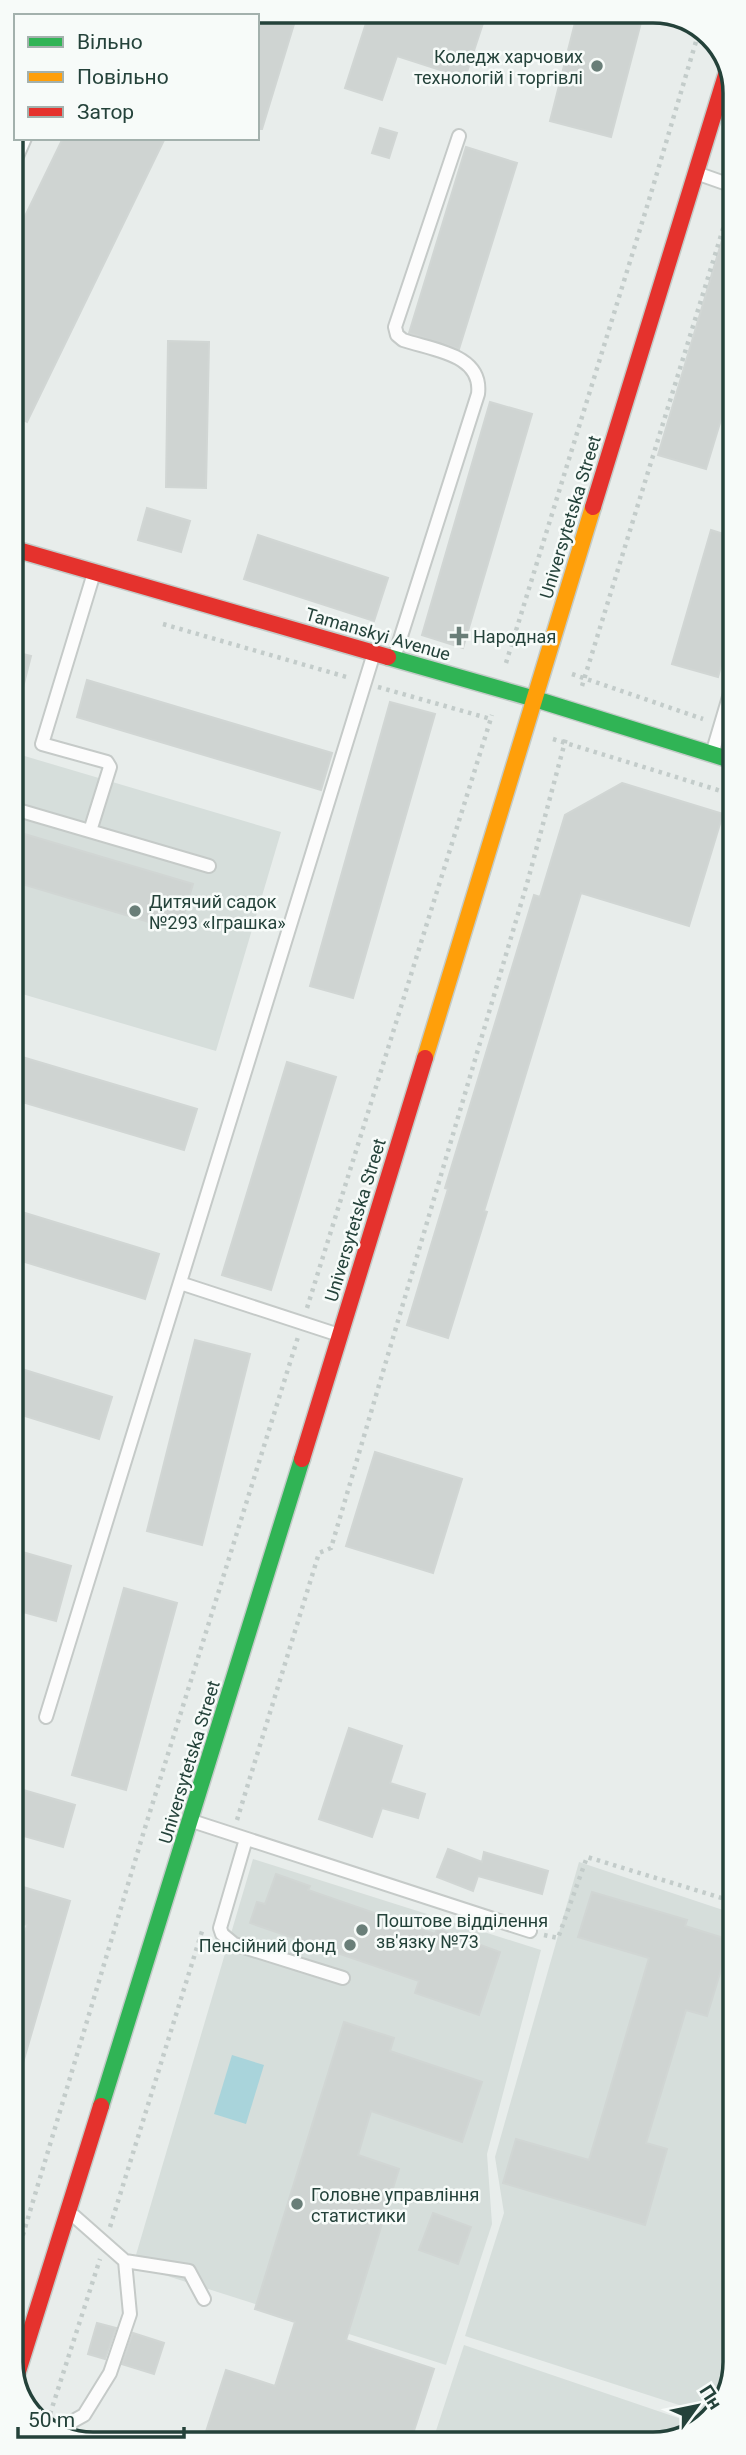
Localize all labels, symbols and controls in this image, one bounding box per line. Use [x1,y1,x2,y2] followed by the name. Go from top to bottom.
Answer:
[14,14,259,140] legend
[77,30,143,54] text: Вільно
[414,46,583,88] place label: Коледж харчових технологій і торгівлі
[589,58,605,74] marker: Коледж харчових технологій і торгівлі
[77,65,169,89] text: Повільно
[77,100,134,124] text: Затор
[535,433,605,601] street label: Universytetska Street
[303,603,453,665] street label: Tamanskyi Avenue
[473,626,556,647] place label: Народная
[451,628,467,644] marker: Народная
[149,891,286,933] place label: Дитячий садок №293 «Іграшка»
[127,903,143,919] marker: Дитячий садок №293 «Іграшка»
[320,1136,390,1304] street label: Universytetska Street
[154,1678,224,1846] street label: Universytetska Street
[376,1910,548,1952] place label: Поштове відділення зв'язку №73
[354,1922,370,1938] marker: Поштове відділення зв'язку №73
[199,1935,336,1956] place label: Пенсійний фонд
[342,1937,358,1953] marker: Пенсійний фонд
[311,2184,479,2226] place label: Головне управління статистики
[289,2196,305,2212] marker: Головне управління статистики
[662,2371,732,2441] north arrow
[695,2381,727,2413] text: Пн
[18,2396,184,2440] scale bar
[28,2408,75,2432] text: 50 m

